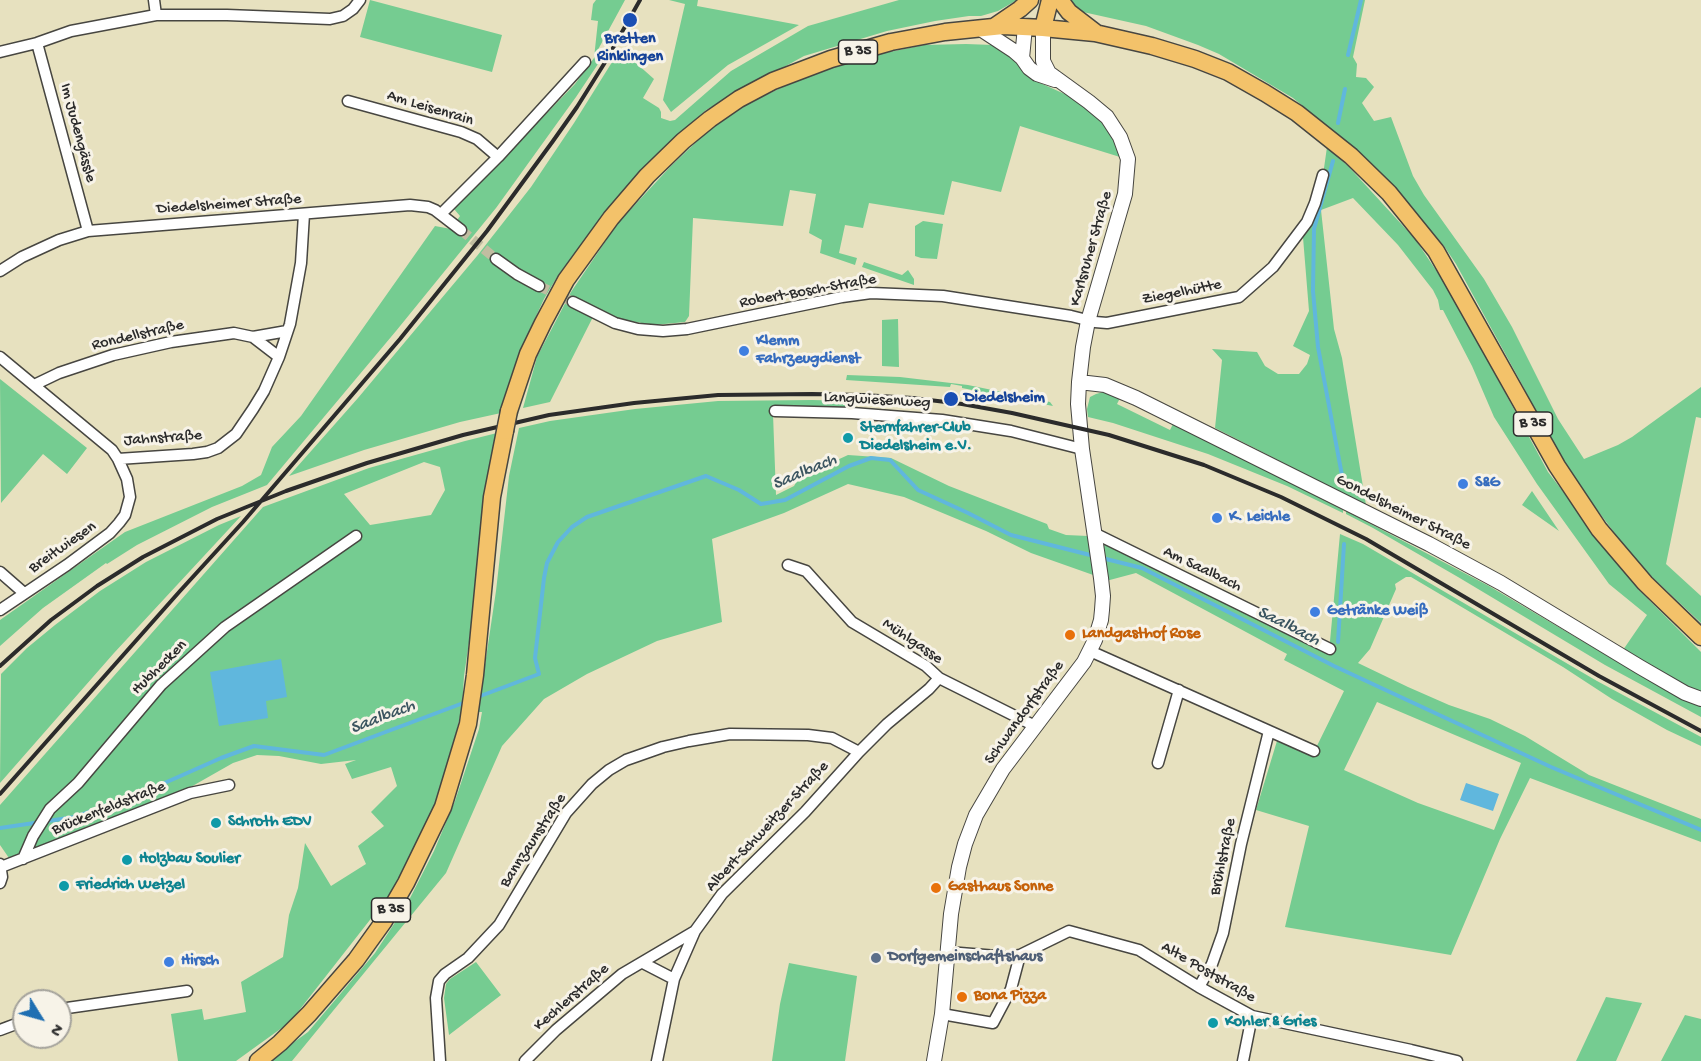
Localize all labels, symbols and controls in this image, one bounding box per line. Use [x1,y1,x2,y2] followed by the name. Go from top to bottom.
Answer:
[621,11,639,29] marker: Bretten Rinklingen
[597,30,663,68] place label: Bretten Rinklingen
[838,40,878,64] road number: B 35
[55,81,99,185] street label: Im Judengässle
[384,87,476,131] street label: Am Leisenrain
[1066,189,1118,309] street label: Karlsruher Straße
[156,190,302,220] street label: Diedelsheimer Straße
[738,271,878,313] street label: Robert-Bosch-Straße
[1141,276,1223,310] street label: Ziegelhütte
[90,316,186,356] street label: Rondellstraße
[756,332,860,370] place label: Klemm Fahrzeugdienst
[737,344,751,358] marker: Klemm Fahrzeugdienst
[823,389,931,413] street label: Langwiesenweg
[964,389,1045,409] place label: Diedelsheim
[942,390,960,408] marker: Diedelsheim
[1514,412,1552,436] road number: B 35
[860,419,972,457] place label: Sternfahrer-Club Diedelsheim e.V.
[123,427,203,451] street label: Jahnstraße
[841,431,855,445] marker: Sternfahrer-Club Diedelsheim e.V.
[770,450,840,496] water label: Saalbach
[1332,471,1474,555] street label: Gondelsheimer Straße
[1475,474,1500,494] place label: S&G
[1456,477,1470,491] marker: S&G
[1229,508,1290,528] place label: K. Leichle
[1210,511,1224,525] marker: K. Leichle
[26,518,100,578] street label: Breitwiesen
[1160,543,1244,597] street label: Am Saalbach
[1253,602,1323,652] water label: Saalbach
[1327,602,1428,622] place label: Getränke Weiß
[1308,605,1322,619] marker: Getränke Weiß
[878,615,946,669] street label: Mühlgasse
[1082,625,1201,645] place label: Landgasthof Rose
[1063,628,1077,642] marker: Landgasthof Rose
[128,636,192,700] street label: Hubhecken
[981,657,1069,769] street label: Schwandorfstraße
[348,696,418,740] water label: Saalbach
[703,758,833,896] street label: Albert-Schweitzer-Straße
[49,777,169,841] street label: Brückenfeldstraße
[496,790,572,892] street label: Bannzaunstraße
[228,813,312,833] place label: Schroth EDV
[209,816,223,830] marker: Schroth EDV
[1206,817,1242,897] street label: Brühlstraße
[139,850,240,870] place label: Holzbau Soulier
[120,853,134,867] marker: Holzbau Soulier
[76,876,185,896] place label: Friedrich Wetzel
[948,878,1053,898] place label: Gasthaus Sonne
[57,879,71,893] marker: Friedrich Wetzel
[929,881,943,895] marker: Gasthaus Sonne
[372,898,410,922] road number: B 35
[1157,938,1259,1008] street label: Alte Poststraße
[888,948,1042,968] place label: Dorfgemeinschaftshaus
[869,951,883,965] marker: Dorfgemeinschaftshaus
[181,952,219,972] place label: Hirsch
[162,955,176,969] marker: Hirsch
[530,960,614,1036] street label: Kechlerstraße
[974,987,1046,1007] place label: Bona Pizza
[12,989,72,1049] north arrow
[955,990,969,1004] marker: Bona Pizza
[1225,1013,1316,1033] place label: Kohler & Gries
[1206,1016,1220,1030] marker: Kohler & Gries
[44,1019,66,1039] text: N

